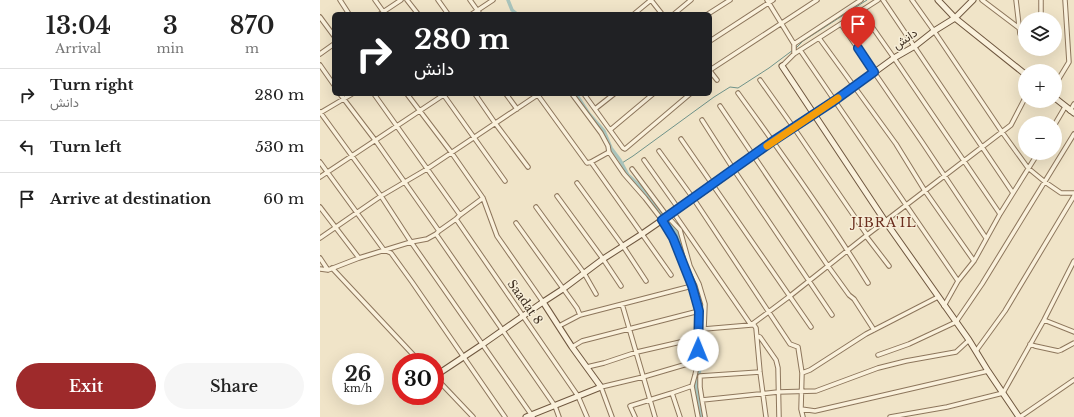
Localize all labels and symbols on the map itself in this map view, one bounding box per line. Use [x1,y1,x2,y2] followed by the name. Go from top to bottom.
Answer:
[841,7.0,875,48] pin
[889,25,921,53] street label: دانش
[849,214,917,231] district label: JIBRA'IL
[505,277,546,327] street label: Saadat 8
[677,329,719,371] position arrow
[392,353,444,405] speed limit sign: 30

